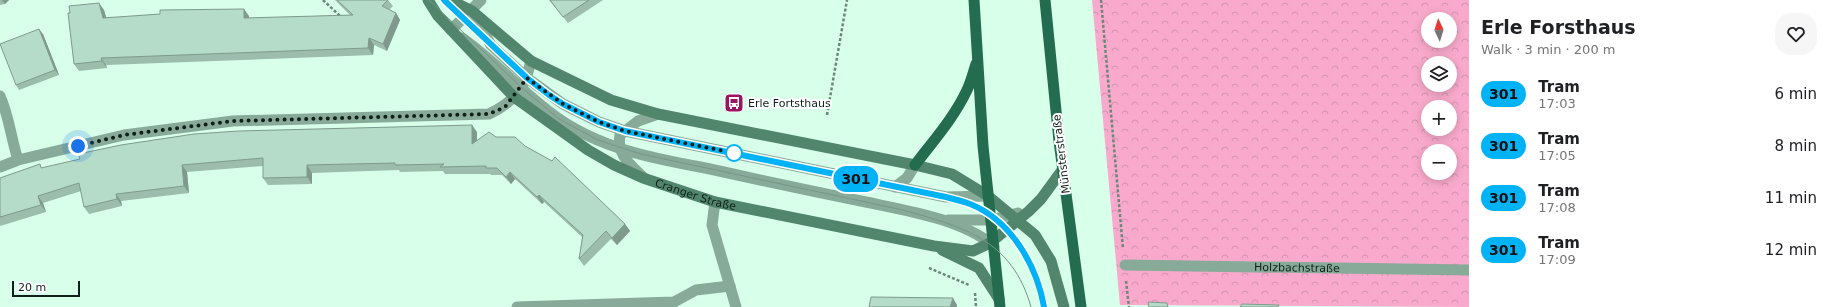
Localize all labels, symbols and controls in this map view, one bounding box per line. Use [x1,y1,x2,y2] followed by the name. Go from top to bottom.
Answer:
[1421,12,1457,48] north arrow
[1421,12,1457,180] map controls
[1775,13,1817,55] button: heart
[1481,16,1636,38] text: Erle Forsthaus
[1481,42,1615,57] text: Walk · 3 min · 200 m
[1421,56,1457,92] button: layers
[1538,78,1580,96] text: Tram
[1774,85,1817,103] text: 6 min
[1489,86,1518,102] text: 301
[723,92,745,114] bus stop icon: Erle Fortsthaus
[1538,96,1576,111] text: 17:03
[748,97,831,110] place label: Erle Fortsthaus
[1421,100,1457,136] button: +
[1050,113,1073,194] street label: Münsterstraße
[1538,130,1580,148] text: Tram
[68,136,88,156] your location
[1774,137,1817,155] text: 8 min
[1489,138,1518,154] text: 301
[725,144,743,162] unlabelled marker
[1421,144,1457,180] button: −
[1538,148,1576,163] text: 17:05
[833,166,879,192] line badge: 301
[841,171,871,187] text: 301
[653,176,737,213] street label: Cranger Straße
[1538,182,1580,200] text: Tram
[1765,189,1817,207] text: 11 min
[1489,190,1518,206] text: 301
[1538,200,1576,215] text: 17:08
[1538,234,1580,252] text: Tram
[1765,241,1817,259] text: 12 min
[1489,242,1518,258] text: 301
[1538,252,1576,267] text: 17:09
[1254,261,1340,275] street label: Holzbachstraße
[12,279,80,298] scale bar
[18,281,46,294] text: 20 m

